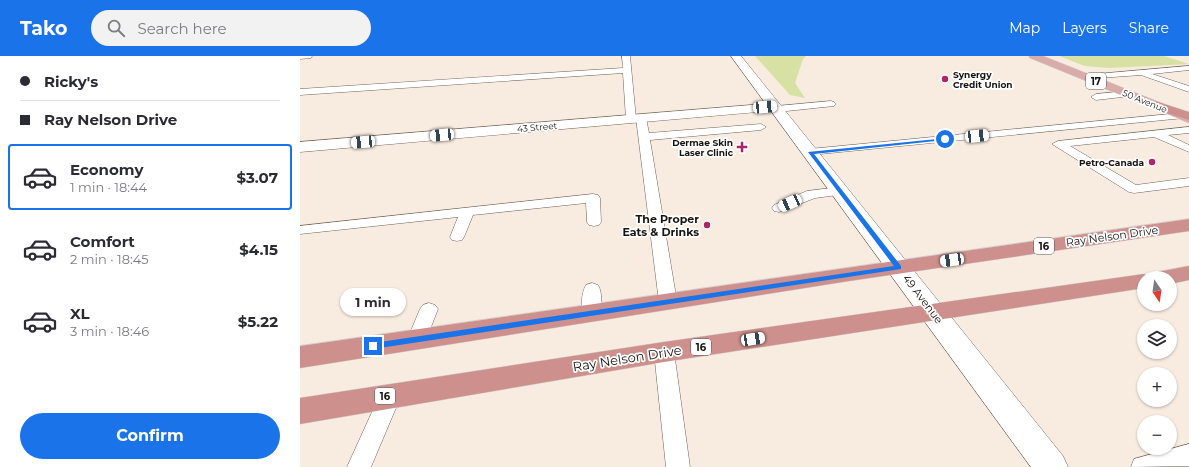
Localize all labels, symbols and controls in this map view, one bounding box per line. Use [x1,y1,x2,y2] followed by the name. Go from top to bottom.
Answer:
[91,10,371,46] search box
[20,17,67,40] text: Tako
[105,17,127,39] icon: search
[137,19,227,38] text: Search here
[1009,19,1040,37] text: Map
[1062,19,1107,37] text: Layers
[1129,19,1169,37] text: Share
[953,69,1013,90] place label: Synergy Credit Union
[44,72,98,91] text: Ricky's
[1086,73,1106,89] road number: 17
[940,74,950,84] marker: Synergy Credit Union
[1121,87,1170,115] street label: 50 Avenue
[753,100,777,114] car
[44,110,177,129] text: Ray Nelson Drive
[516,120,558,134] street label: 43 Street
[430,128,454,142] car
[964,129,990,143] car
[936,130,954,148] route start
[351,135,375,149] car
[672,137,734,158] place label: Dermae Skin Laser Clinic
[736,141,748,153] marker: Dermae Skin Laser Clinic
[1079,157,1144,168] place label: Petro-Canada
[1147,157,1157,167] marker: Petro-Canada
[22,159,58,195] icon: car
[70,160,143,179] text: Economy
[236,168,278,187] text: $3.07
[70,179,147,195] text: 1 min · 18:44
[777,193,803,213] car
[622,212,699,239] place label: The Proper Eats & Drinks
[702,220,712,230] marker: The Proper Eats & Drinks
[1065,223,1159,249] street label: Ray Nelson Drive
[22,231,58,267] icon: car
[70,232,135,251] text: Comfort
[1034,238,1054,254] road number: 16
[239,240,278,259] text: $4.15
[70,251,149,267] text: 2 min · 18:45
[939,252,965,268] car
[1137,271,1177,311] north arrow
[1137,271,1177,455] map controls
[900,272,946,327] street label: 49 Avenue
[340,288,406,316] callout: 1 min
[355,294,391,310] text: 1 min
[22,303,58,339] icon: car
[70,304,89,323] text: XL
[238,312,278,331] text: $5.22
[1137,319,1177,359] button: layers
[70,323,149,339] text: 3 min · 18:46
[740,331,766,347] car
[364,337,382,355] route end
[691,339,711,355] road number: 16
[571,341,683,374] street label: Ray Nelson Drive
[1137,367,1177,407] button: +
[375,388,395,404] road number: 16
[20,413,280,459] button: Confirm
[1137,415,1177,455] button: −

